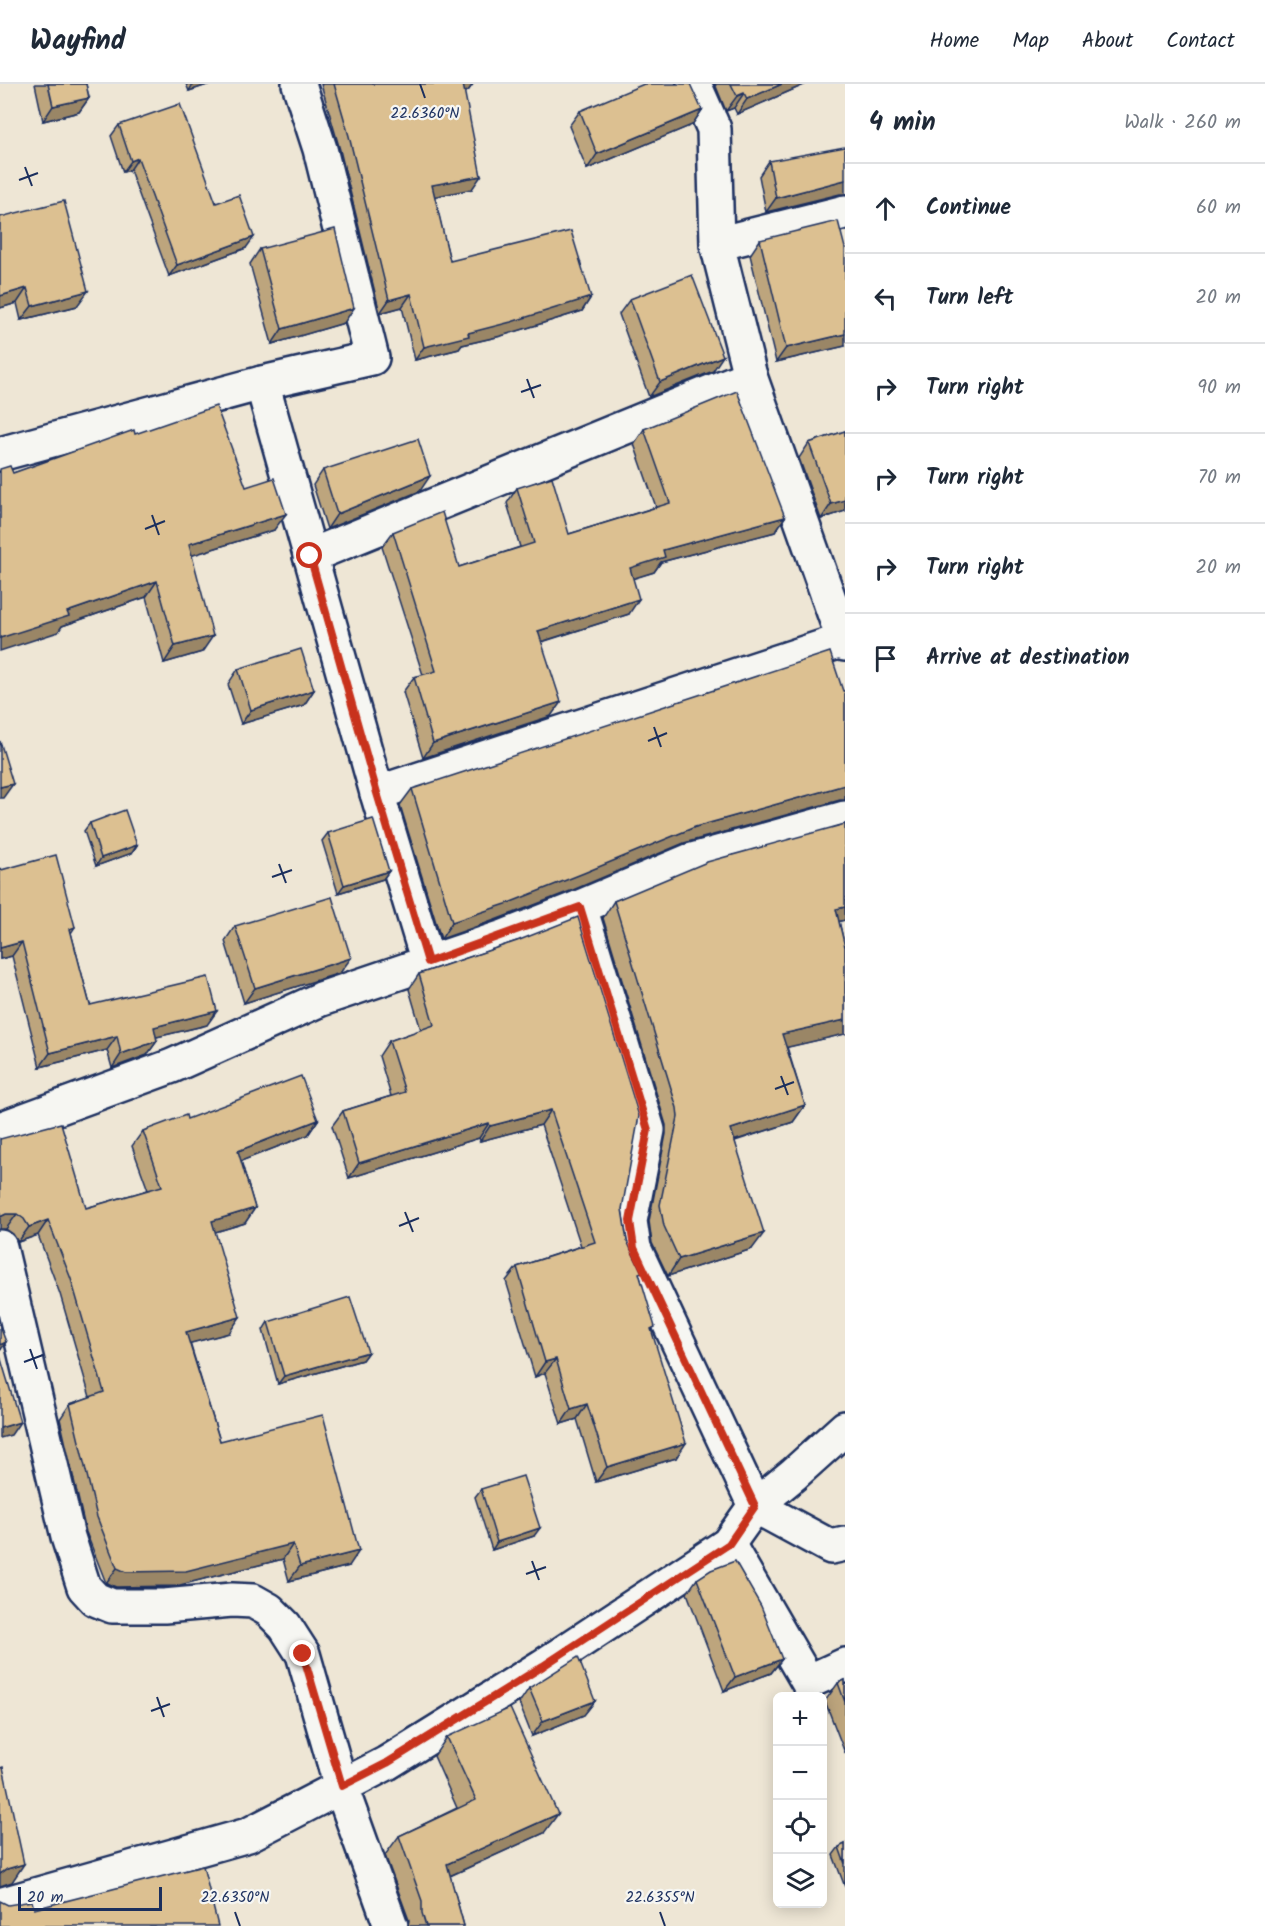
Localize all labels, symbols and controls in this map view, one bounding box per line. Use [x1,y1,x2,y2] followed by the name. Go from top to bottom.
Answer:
[30,19,126,64] text: Wayfind
[930,25,979,58] text: Home
[1012,25,1049,58] text: Map
[1082,25,1133,58] text: About
[1166,25,1235,58] text: Contact
[391,102,459,126] text: 22.6360°N
[869,102,936,144] text: 4 min
[1124,107,1241,139] text: Walk · 260 m
[926,191,1011,226] text: Continue
[869,192,902,225] icon: ahead
[1196,192,1241,224] text: 60 m
[926,281,1013,316] text: Turn left
[869,282,902,315] icon: left
[1195,282,1241,314] text: 20 m
[926,371,1024,406] text: Turn right
[869,372,902,405] icon: right
[1197,372,1241,404] text: 90 m
[926,461,1024,496] text: Turn right
[869,462,902,495] icon: right
[1198,462,1241,494] text: 70 m
[296,542,322,568] route start
[926,551,1024,586] text: Turn right
[869,552,902,585] icon: right
[1195,552,1241,584] text: 20 m
[926,641,1129,676] text: Arrive at destination
[869,642,902,675] icon: arrive
[289,1640,315,1666] route end
[773,1692,827,1908] map controls
[773,1692,827,1746] button: +
[773,1746,827,1800] button: −
[773,1800,827,1854] button: locate
[773,1854,827,1908] button: layers
[18,1884,162,1912] scale bar
[27,1885,63,1910] text: 20 m
[201,1886,269,1910] text: 22.6350°N
[625,1886,695,1910] text: 22.6355°N

